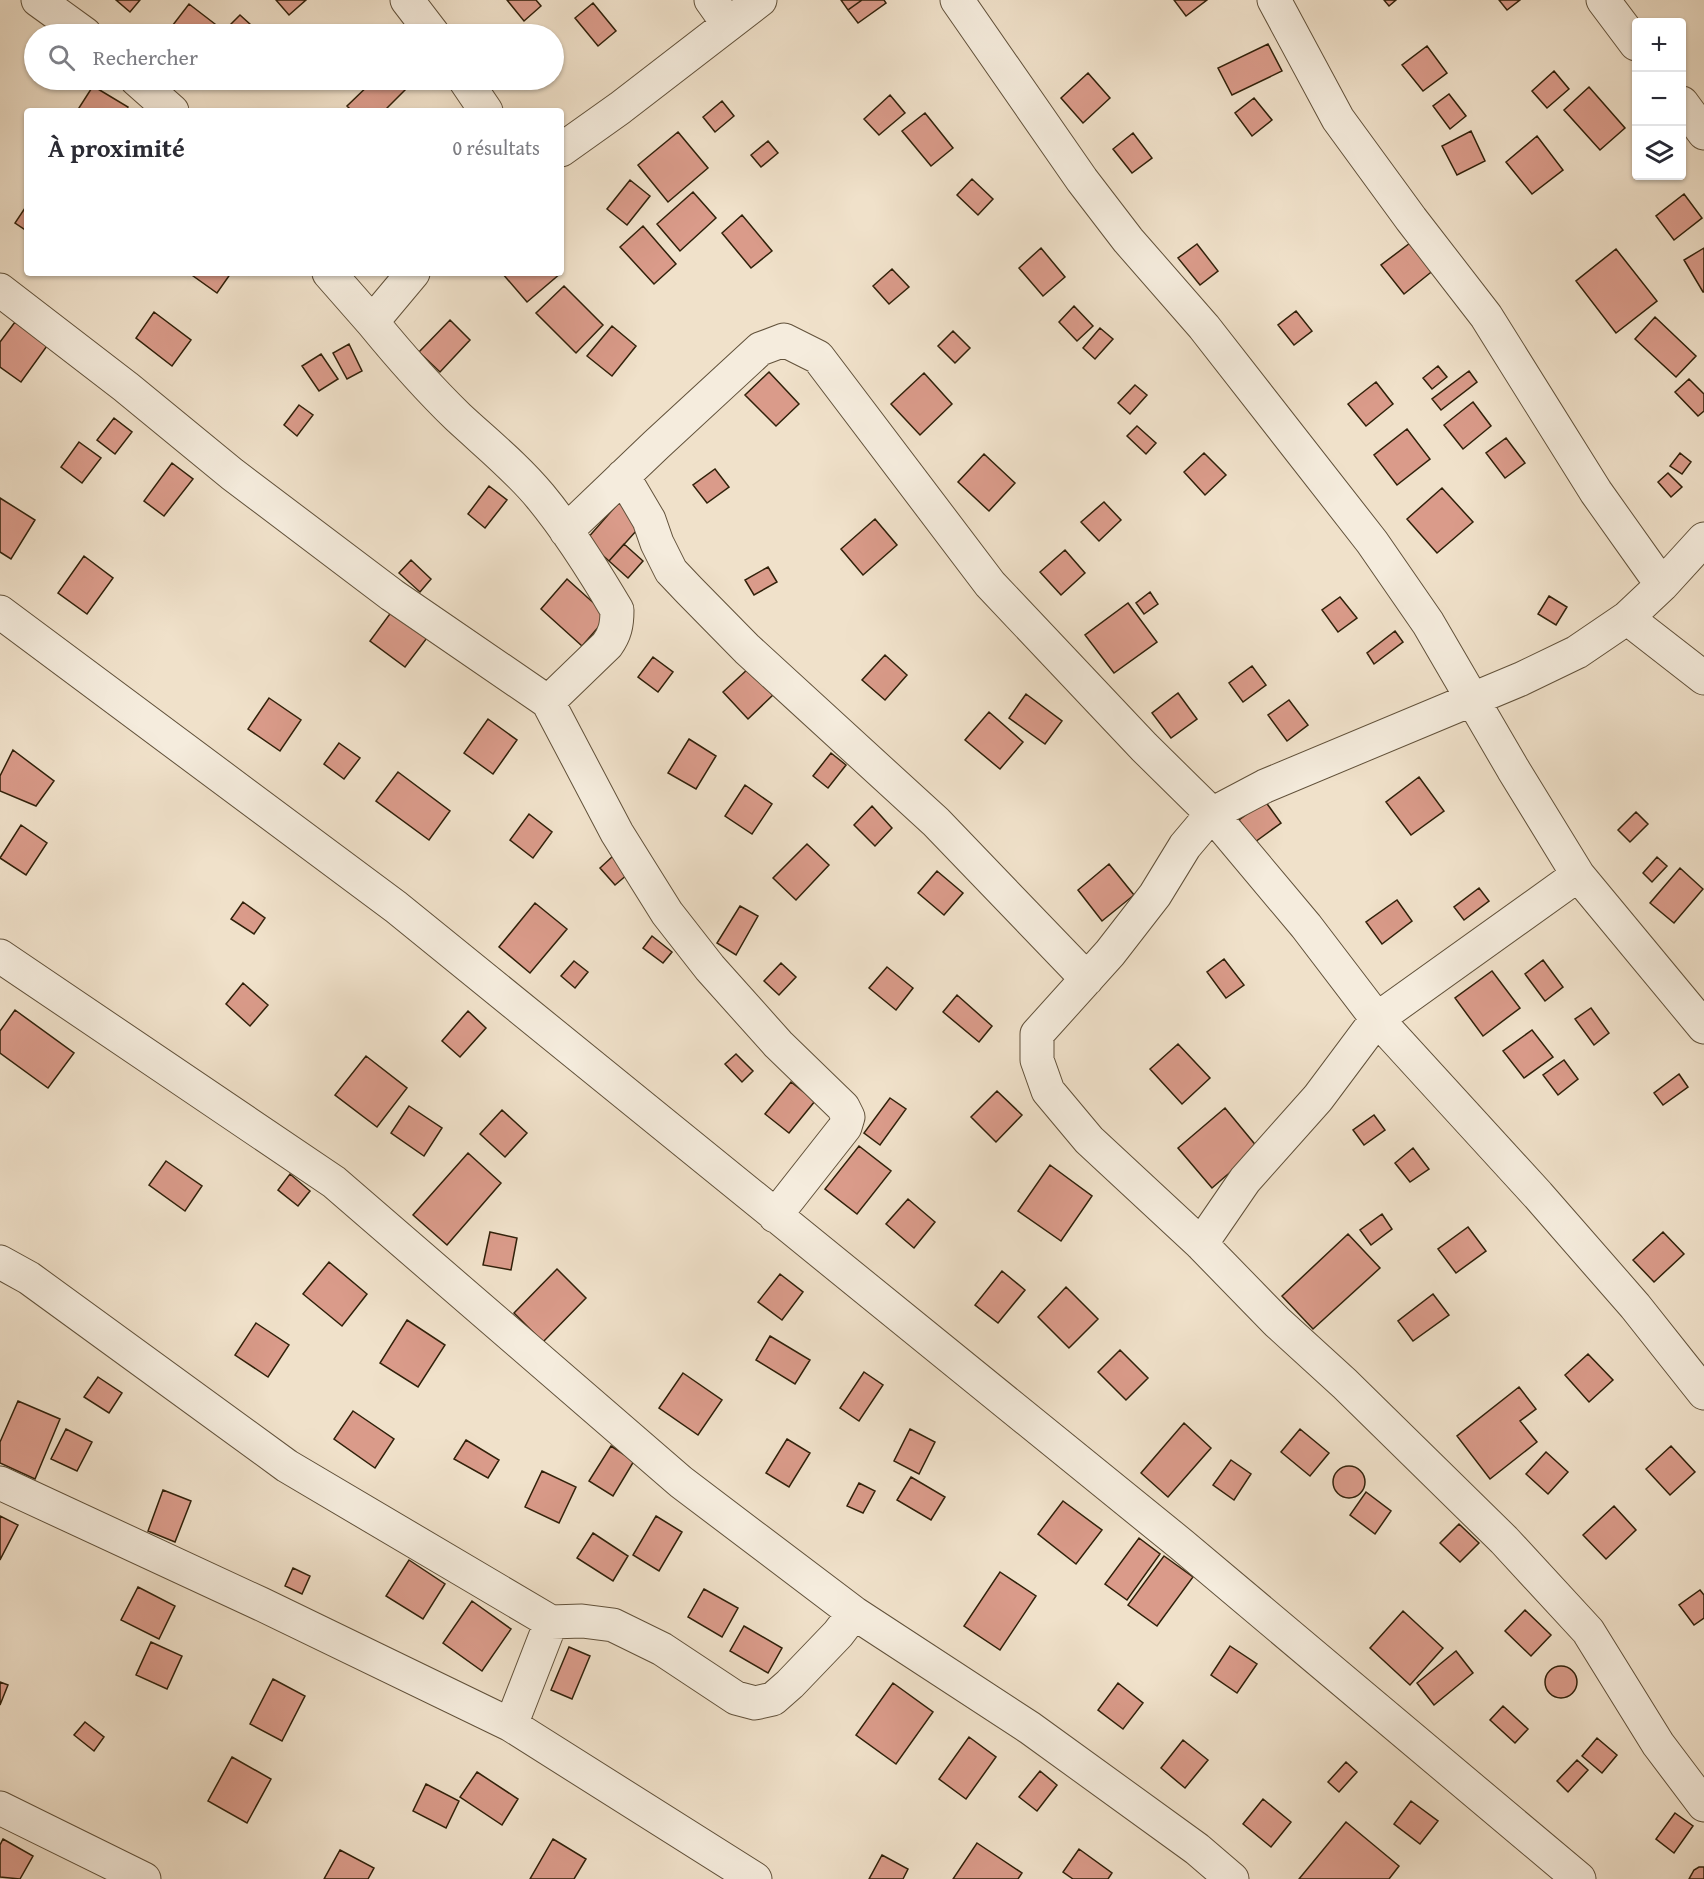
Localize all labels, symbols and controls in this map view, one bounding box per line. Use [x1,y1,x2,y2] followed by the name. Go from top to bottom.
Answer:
[1632,18,1686,180] map controls
[1632,18,1686,72] button: +
[24,24,564,90] search box
[45,41,78,74] icon: search
[93,41,198,73] text: Rechercher
[1632,72,1686,126] button: −
[1632,126,1686,180] button: layers
[48,128,185,167] text: À proximité
[452,133,540,162] text: 0 résultats

